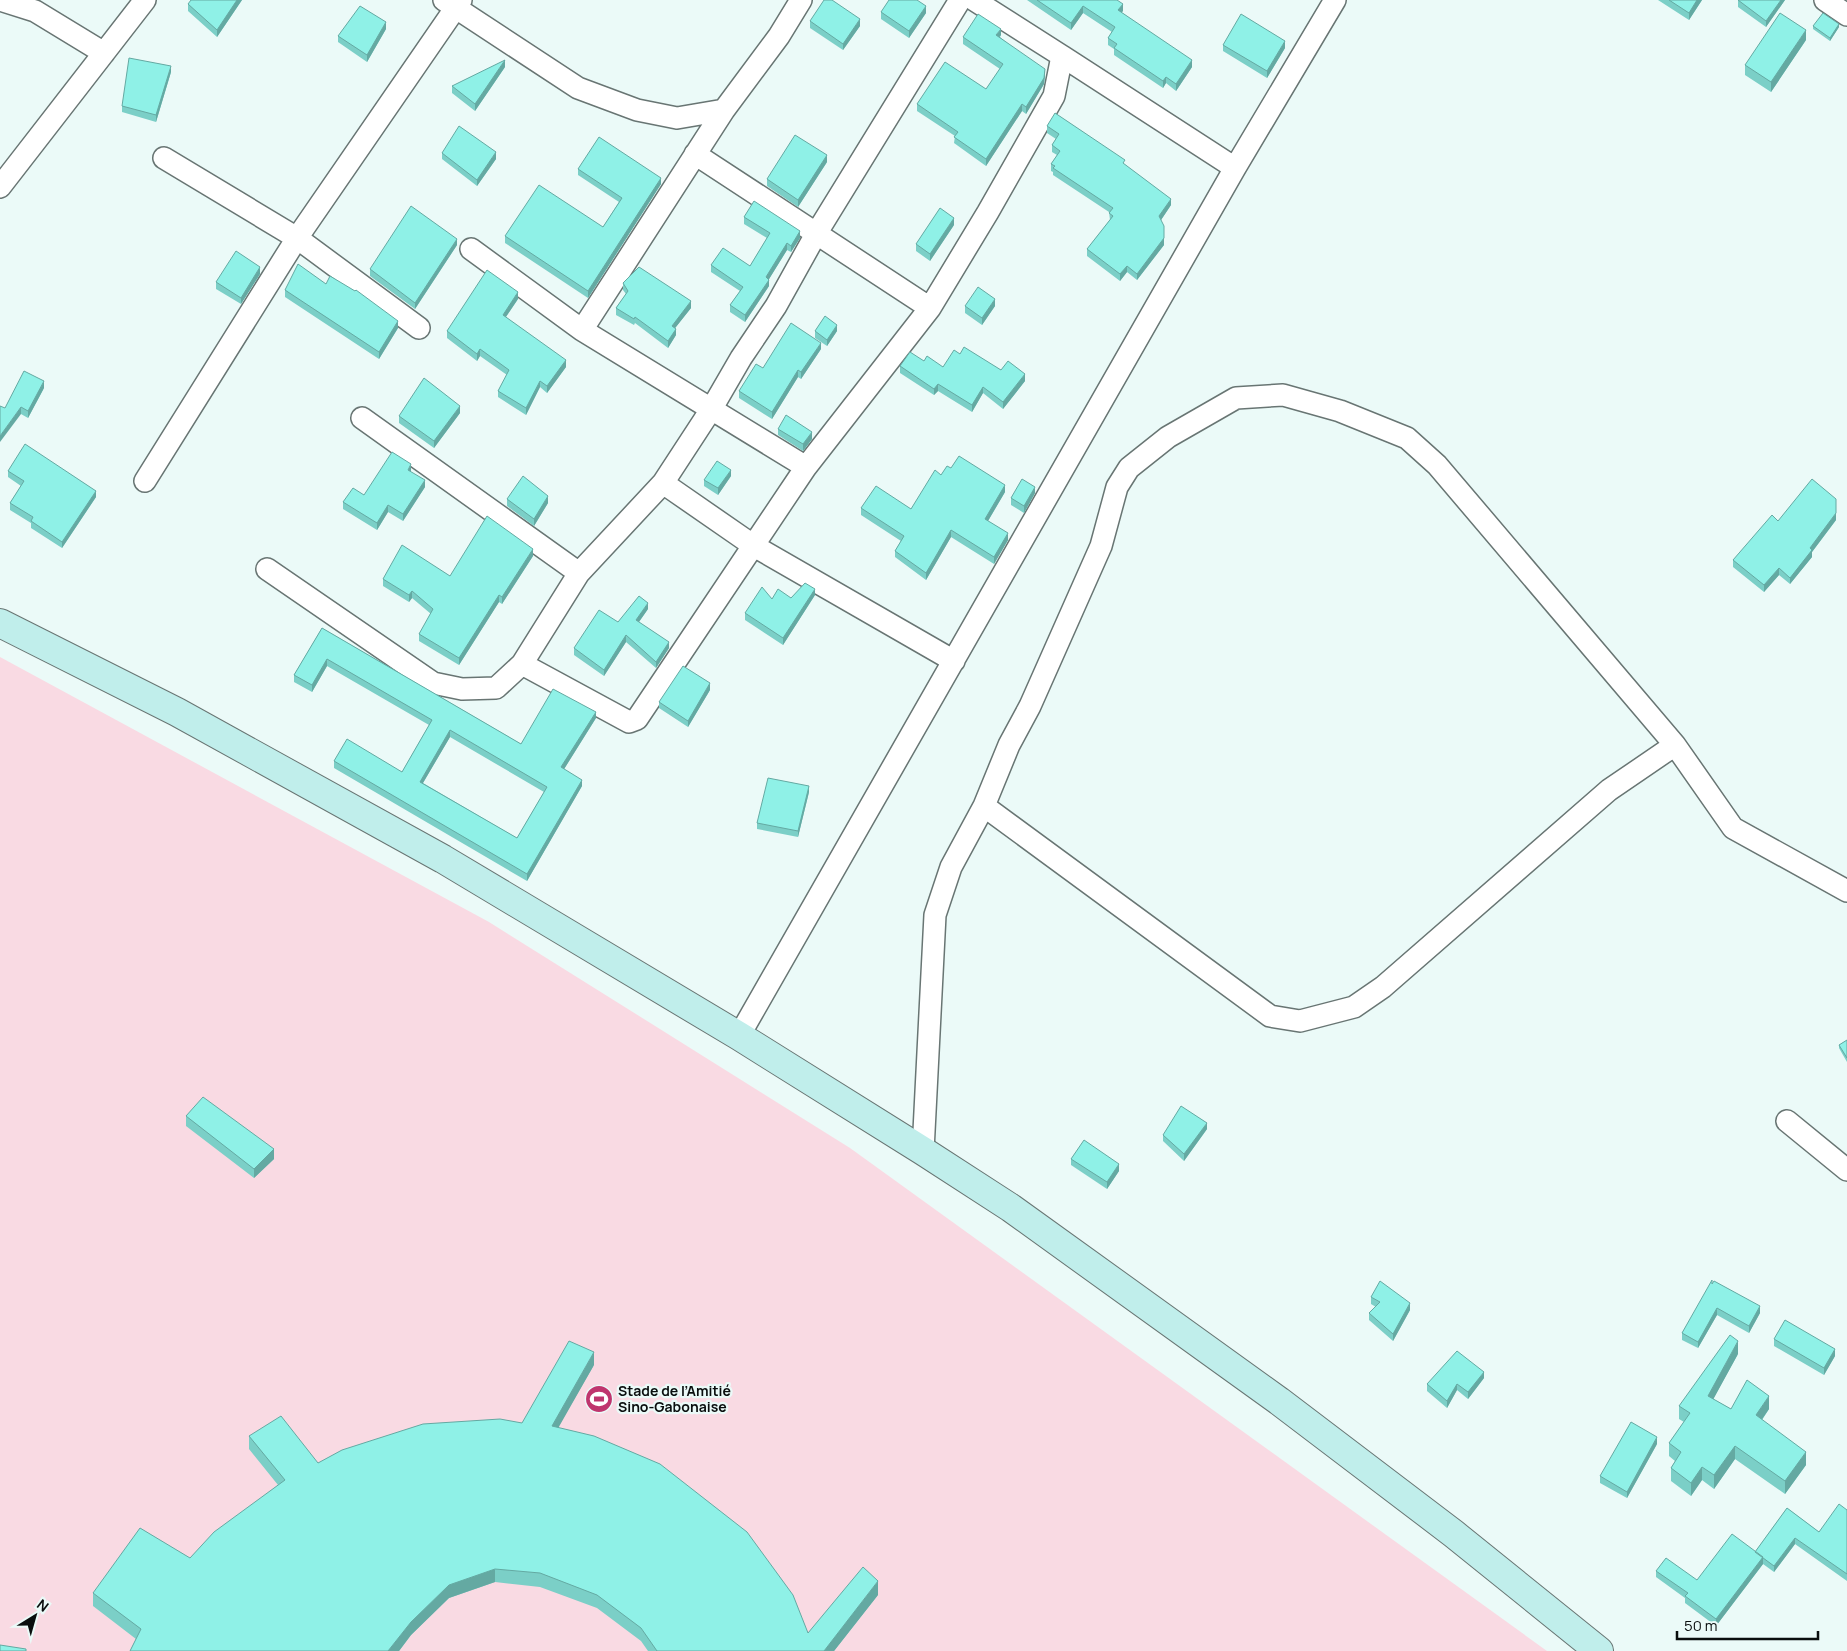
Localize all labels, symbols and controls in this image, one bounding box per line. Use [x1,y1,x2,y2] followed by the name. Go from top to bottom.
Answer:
[618,1381,731,1416] place label: Stade de l’Amitié Sino-Gabonaise
[584,1384,614,1414] sports icon: Stade de l’Amitié Sino-Gabonaise
[10,1591,60,1641] north arrow
[33,1595,53,1616] text: N
[1677,1608,1818,1640] scale bar
[1684,1615,1718,1636] text: 50 m

